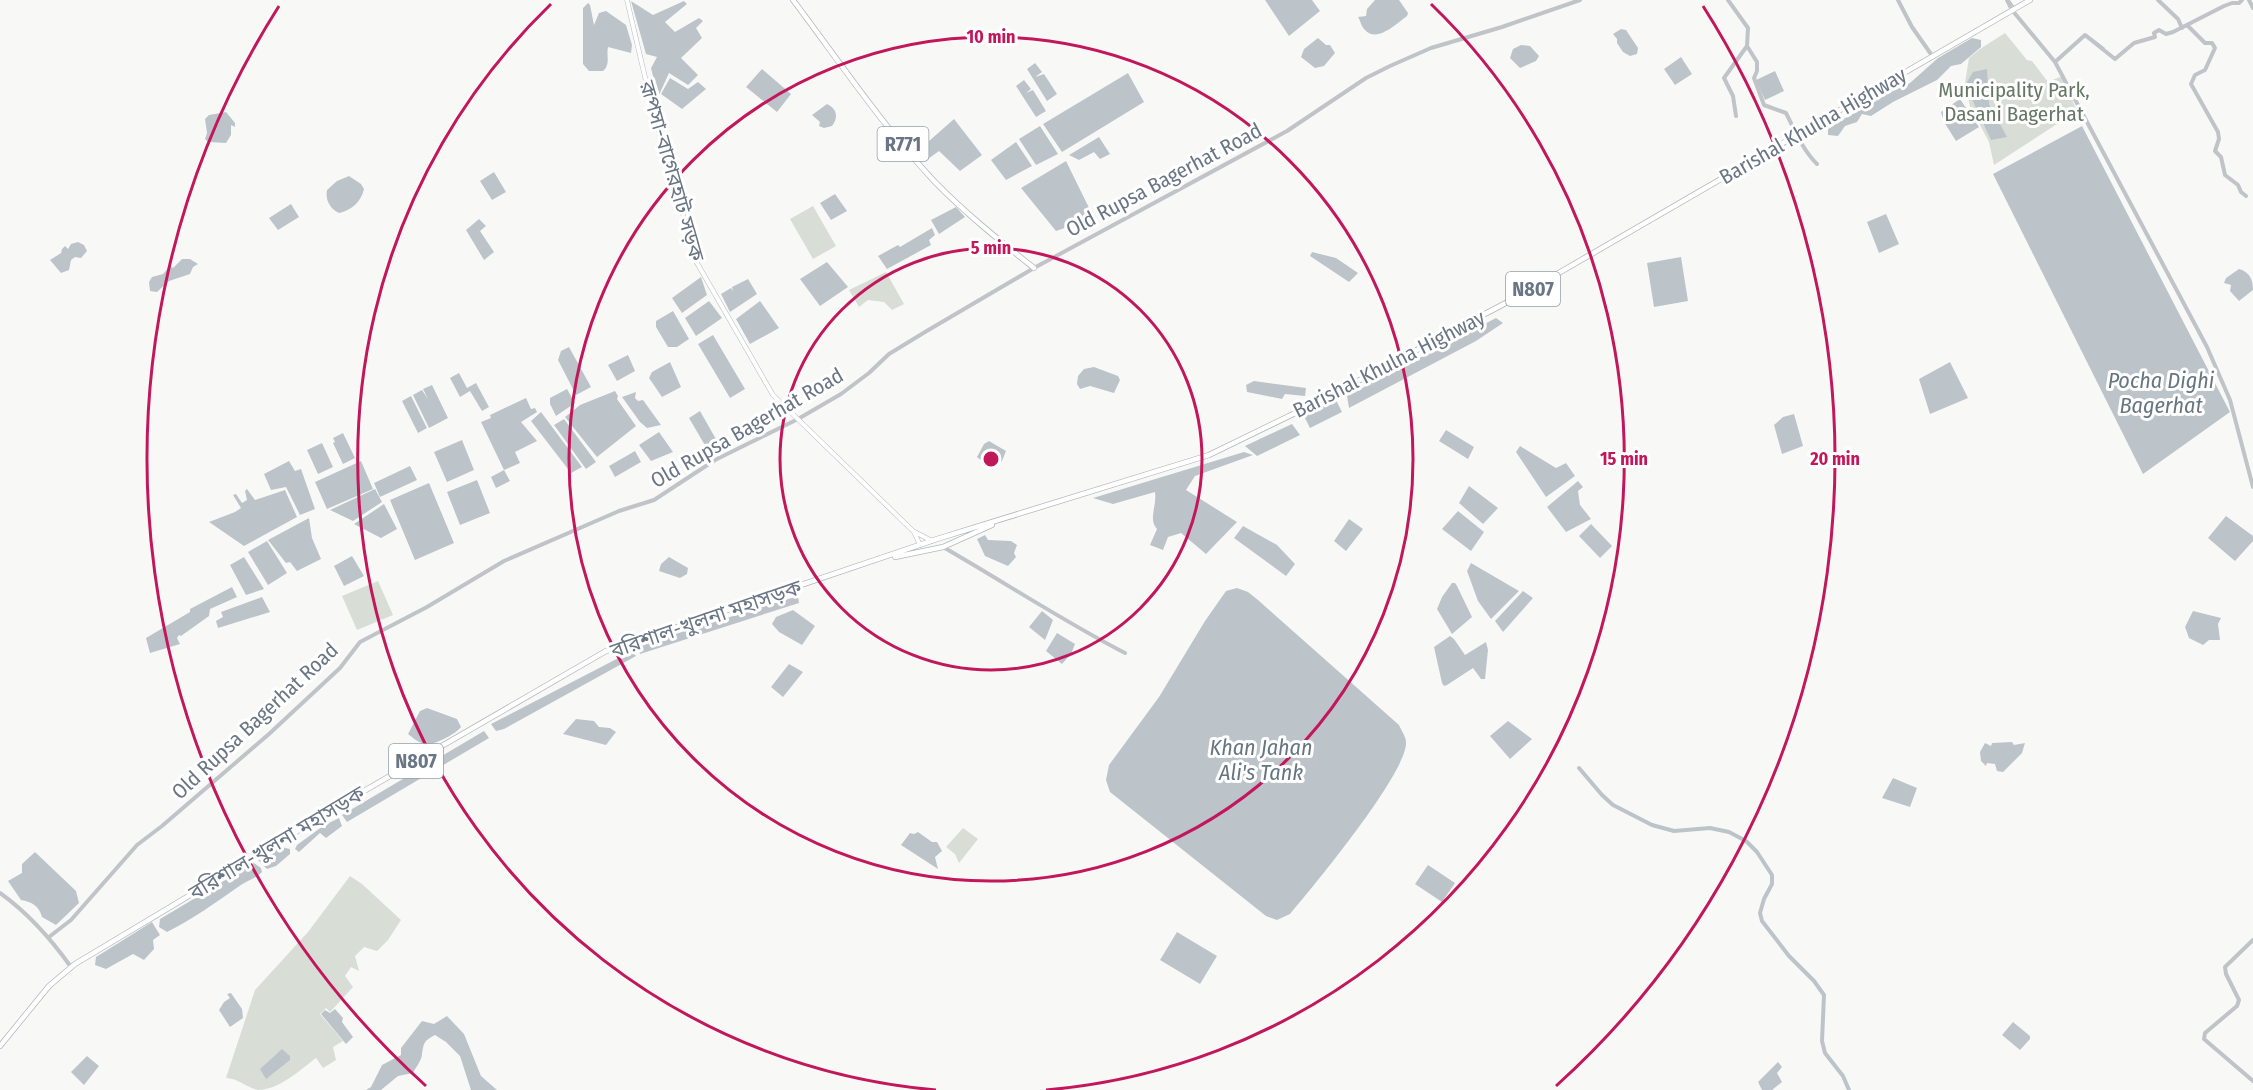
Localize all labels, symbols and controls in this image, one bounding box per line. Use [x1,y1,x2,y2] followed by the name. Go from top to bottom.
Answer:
[966,26,1016,48] text: 10 min
[1715,61,1912,190] street label: Barishal Khulna Highway
[634,77,711,265] street label: রূপসা-বাগেরহাট সড়ক
[1938,77,2090,127] park label: Municipality Park, Dasani Bagerhat
[1062,117,1266,243] street label: Old Rupsa Bagerhat Road
[878,127,928,161] road number: R771
[971,237,1011,259] text: 5 min
[1506,272,1560,306] road number: N807
[1289,304,1490,424] street label: Barishal Khulna Highway
[646,362,848,494] street label: Old Rupsa Bagerhat Road
[2108,367,2215,419] water label: Pocha Dighi Bagerhat
[1600,448,1648,470] text: 15 min
[1809,448,1860,470] text: 20 min
[981,449,1001,469] centre of rings
[606,574,806,664] street label: বরিশাল-খুলনা মহাসড়ক
[166,637,344,805] street label: Old Rupsa Bagerhat Road
[1209,734,1313,786] water label: Khan Jahan Ali's Tank
[389,744,443,778] road number: N807
[183,780,371,906] street label: বরিশাল-খুলনা মহাসড়ক

